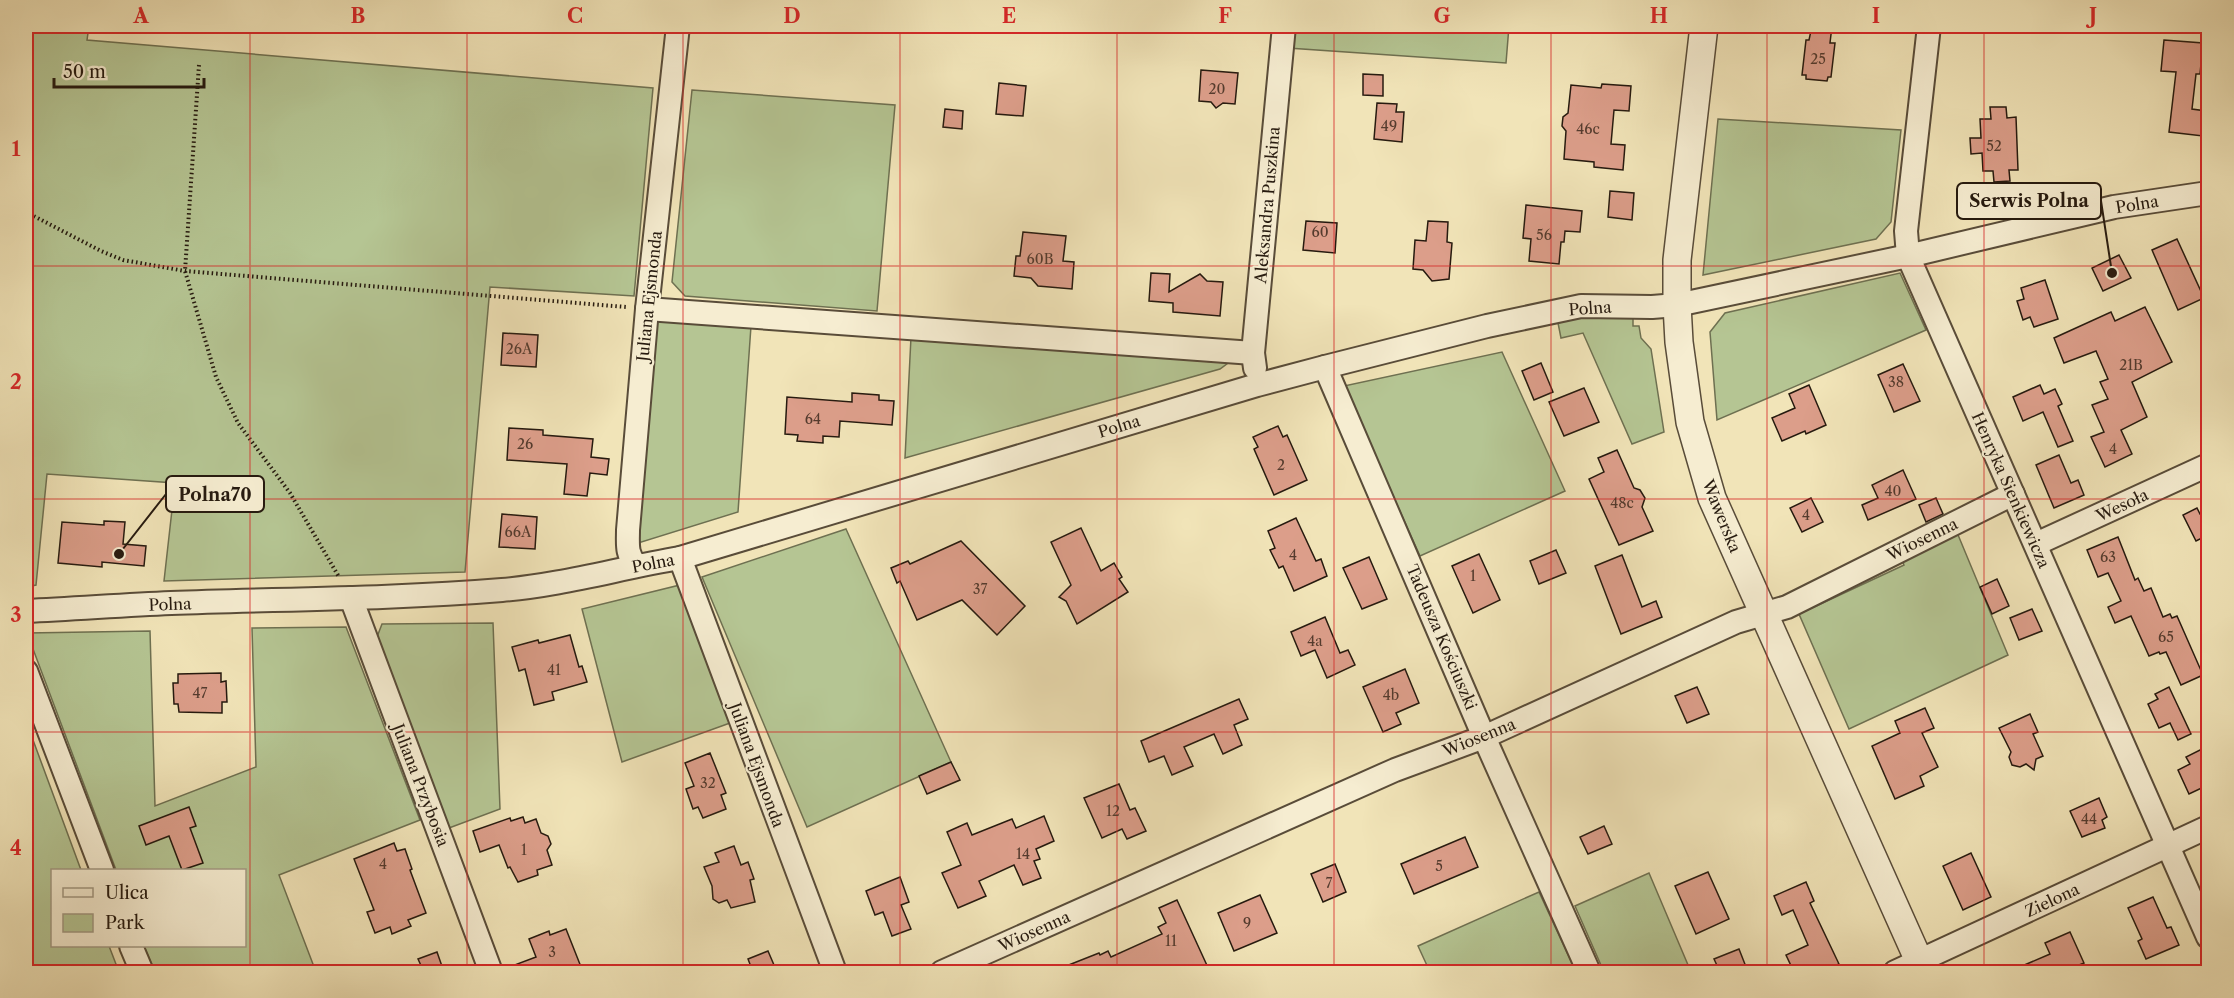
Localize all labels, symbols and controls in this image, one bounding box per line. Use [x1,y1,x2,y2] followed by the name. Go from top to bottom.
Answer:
[132,4,149,28] text: A
[351,4,366,28] text: B
[567,4,583,28] text: C
[783,4,801,28] text: D
[1002,4,1016,28] text: E
[1218,4,1232,28] text: F
[1434,4,1451,28] text: G
[1650,4,1668,28] text: H
[1872,4,1880,28] text: I
[2085,4,2097,28] text: J
[1810,50,1826,68] house number: 25
[54,51,204,89] scale bar
[63,61,106,83] text: 50 m
[1209,80,1226,98] house number: 20
[1381,117,1397,135] house number: 49
[1576,120,1600,138] house number: 46c
[1250,125,1284,285] street label: Aleksandra Puszkina
[12,137,21,161] text: 1
[1986,137,2002,155] house number: 52
[1957,183,2101,219] callout: Serwis Polna
[1969,190,2090,212] text: Serwis Polna
[2114,191,2160,217] street label: Polna
[1311,223,1329,241] house number: 60
[1536,226,1552,244] house number: 56
[632,229,666,365] street label: Juliana Ejsmonda
[1027,250,1054,268] house number: 60B
[1568,296,1613,319] street label: Polna
[506,340,533,358] house number: 26A
[2119,356,2143,374] house number: 21B
[10,370,22,394] text: 2
[1888,373,1904,391] house number: 38
[1968,409,2055,572] street label: Henryka Sienkiewicza
[805,410,821,428] house number: 64
[1095,410,1143,442] street label: Polna
[517,435,533,453] house number: 26
[2109,440,2117,458] house number: 4
[1277,456,1285,474] house number: 2
[166,476,264,512] callout: Polna70
[1698,476,1746,556] street label: Wawerska
[1885,482,1902,500] house number: 40
[178,484,252,506] text: Polna70
[2092,484,2152,526] street label: Wesoła
[1610,494,1634,512] house number: 48c
[1802,506,1810,524] house number: 4
[1882,513,1961,565] street label: Wiosenna
[505,523,532,541] house number: 66A
[1289,546,1297,564] house number: 4
[2100,548,2116,566] house number: 63
[630,549,677,577] street label: Polna
[1402,561,1482,713] street label: Tadeusza Kościuszki
[1470,567,1476,585] house number: 1
[973,580,987,598] house number: 37
[148,593,192,615] street label: Polna
[10,603,22,627] text: 3
[2158,628,2174,646] house number: 65
[1307,632,1323,650] house number: 4a
[547,661,561,679] house number: 41
[193,684,208,702] house number: 47
[1383,686,1399,704] house number: 4b
[724,697,789,831] street label: Juliana Ejsmonda
[1439,713,1519,761] street label: Wiosenna
[387,718,454,850] street label: Juliana Przybosia
[700,774,716,792] house number: 32
[1106,802,1120,820] house number: 12
[2081,810,2097,828] house number: 44
[10,836,22,860] text: 4
[521,841,527,859] house number: 1
[1016,845,1030,863] house number: 14
[379,855,387,873] house number: 4
[1435,857,1443,875] house number: 5
[51,869,246,947] legend
[1326,874,1333,892] house number: 7
[2022,879,2083,921] street label: Zielona
[105,882,149,904] text: Ulica
[994,906,1074,956] street label: Wiosenna
[105,912,146,934] text: Park
[1243,914,1251,932] house number: 9
[1165,932,1177,950] house number: 11
[548,943,556,961] house number: 3

